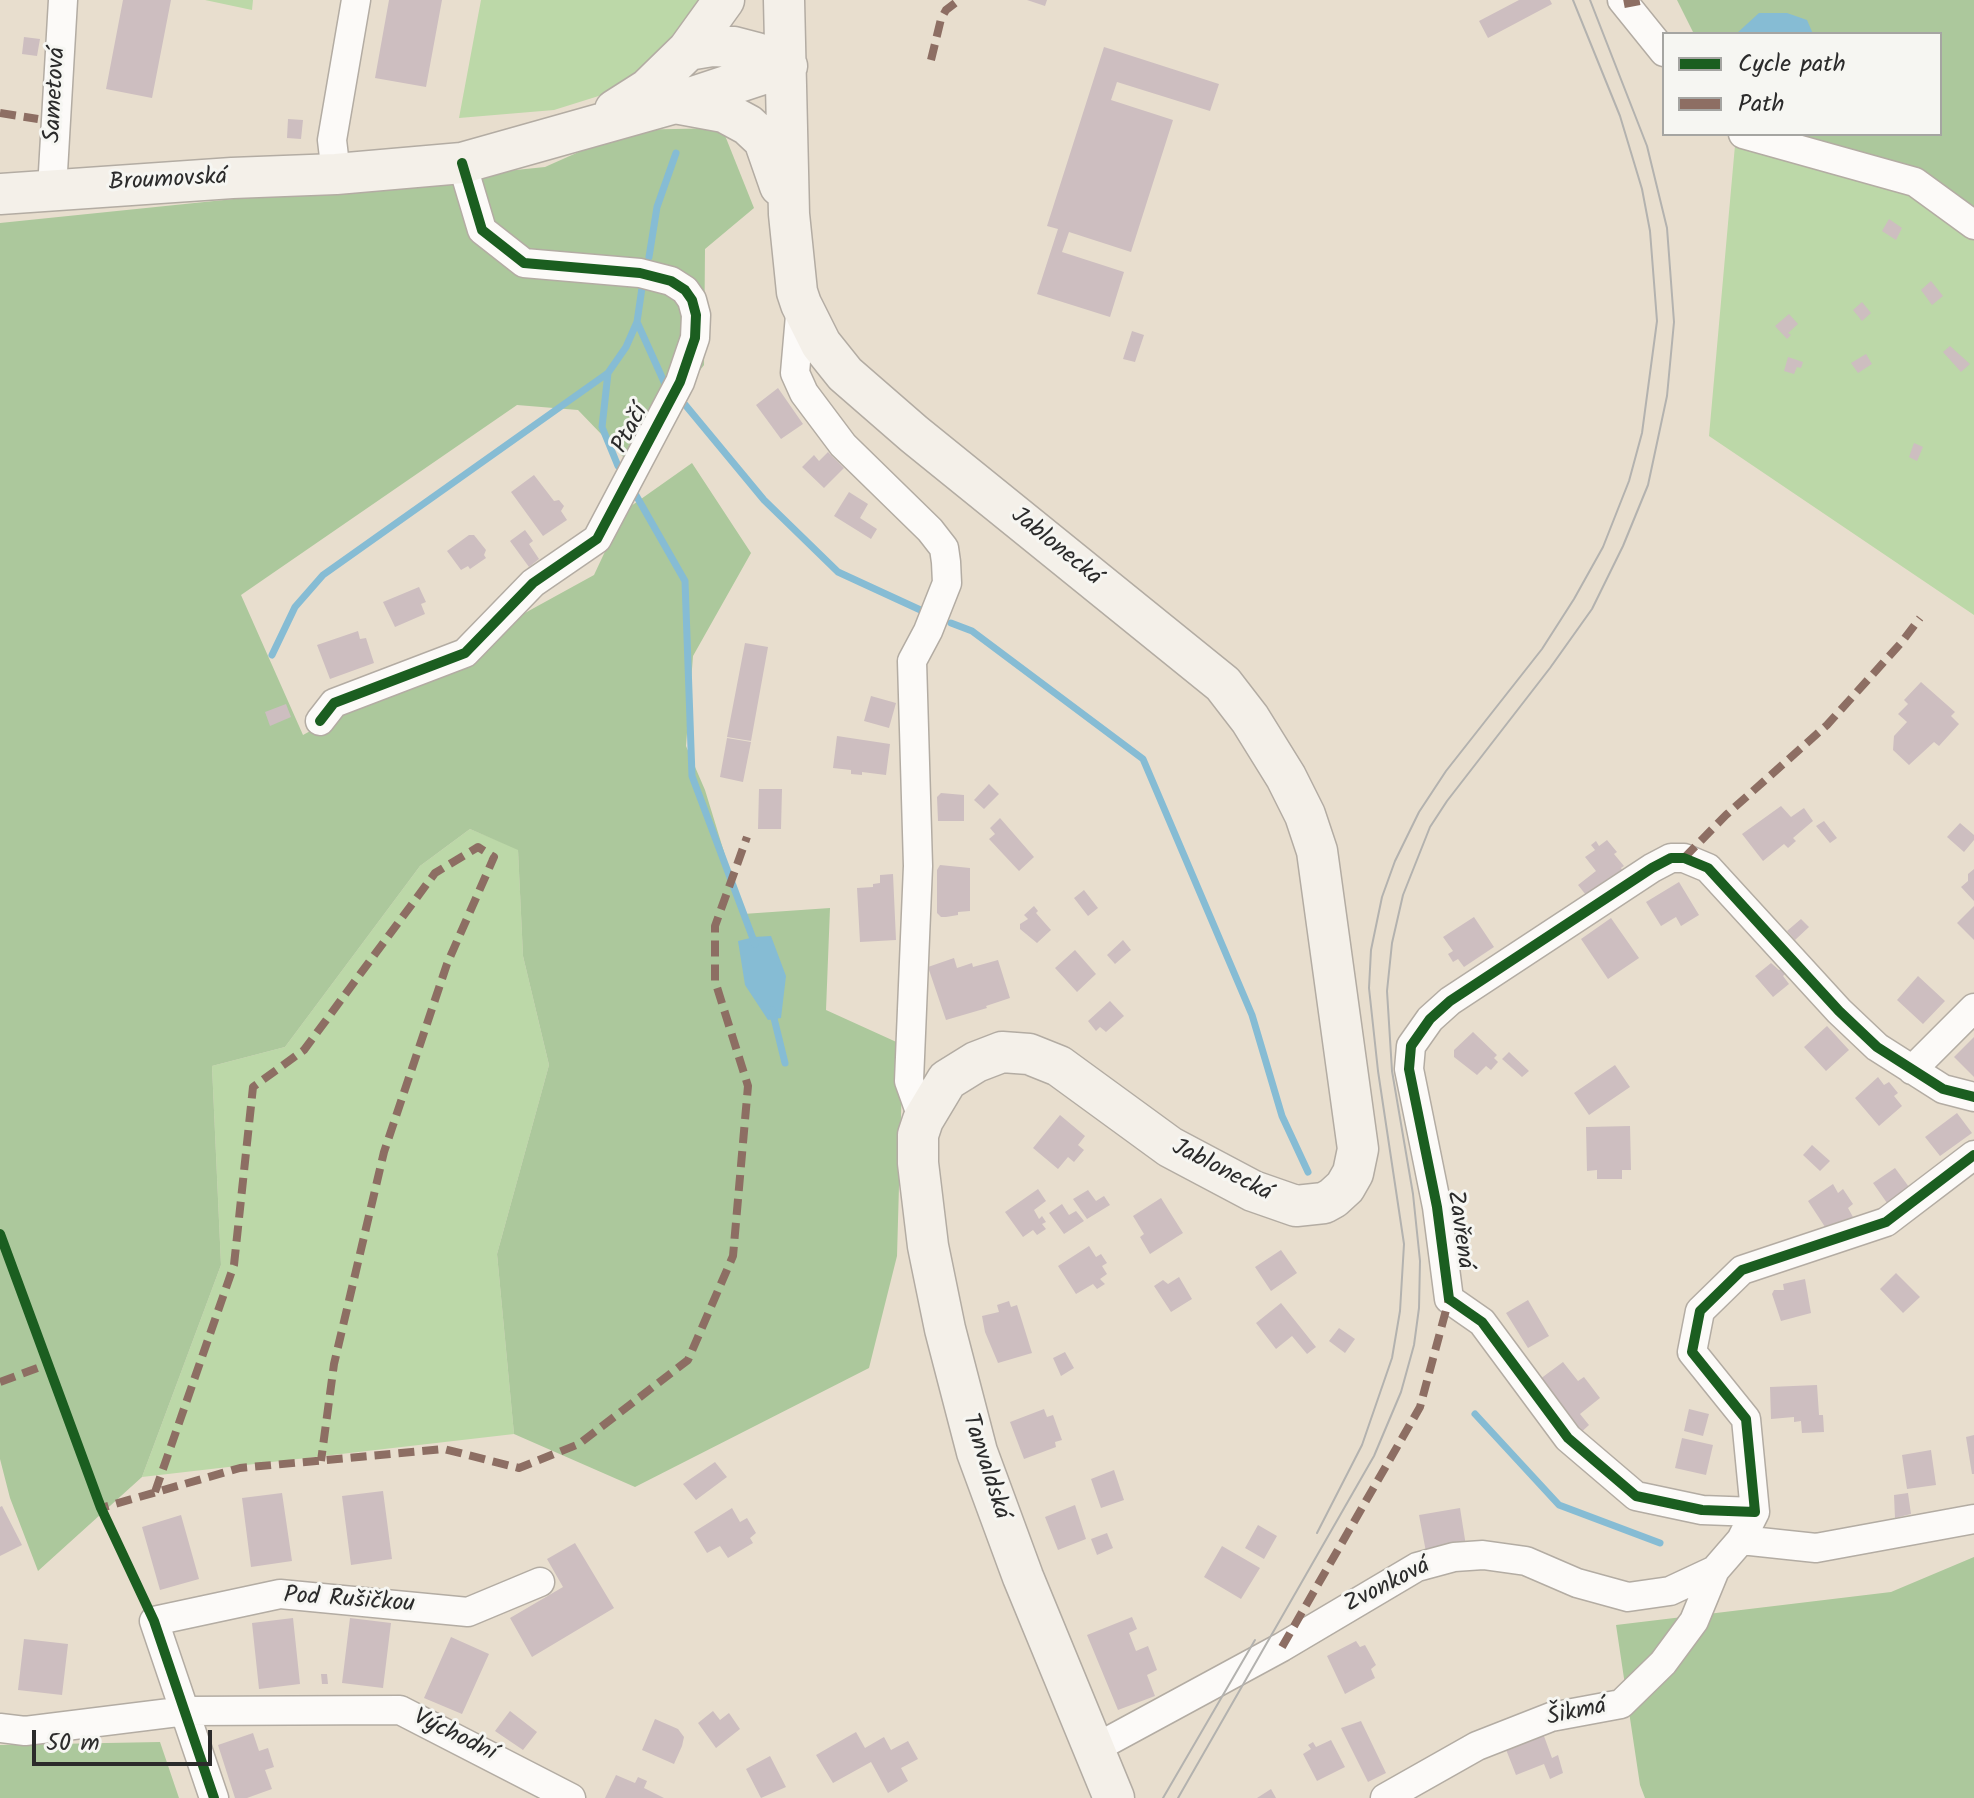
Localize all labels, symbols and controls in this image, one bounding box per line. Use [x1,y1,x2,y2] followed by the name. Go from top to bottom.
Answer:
[1662,32,1942,136] legend
[1738,45,1846,84] text: Cycle path
[40,47,74,143] street label: Sametová
[1738,85,1784,124] text: Path
[108,165,228,199] street label: Broumovská
[608,401,656,459] street label: Ptačí
[1004,503,1106,593] street label: Jablonecká
[1166,1134,1276,1210] street label: Jablonecká
[1438,1189,1478,1271] street label: Zavřená
[953,1411,1015,1523] street label: Tanvaldská
[1340,1553,1436,1621] street label: Zvonková
[282,1583,416,1621] street label: Pod Rušičkou
[1545,1694,1609,1734] street label: Šikmá
[408,1705,500,1769] street label: Východní
[36,1714,216,1764] scale bar
[46,1724,100,1763] text: 50 m

